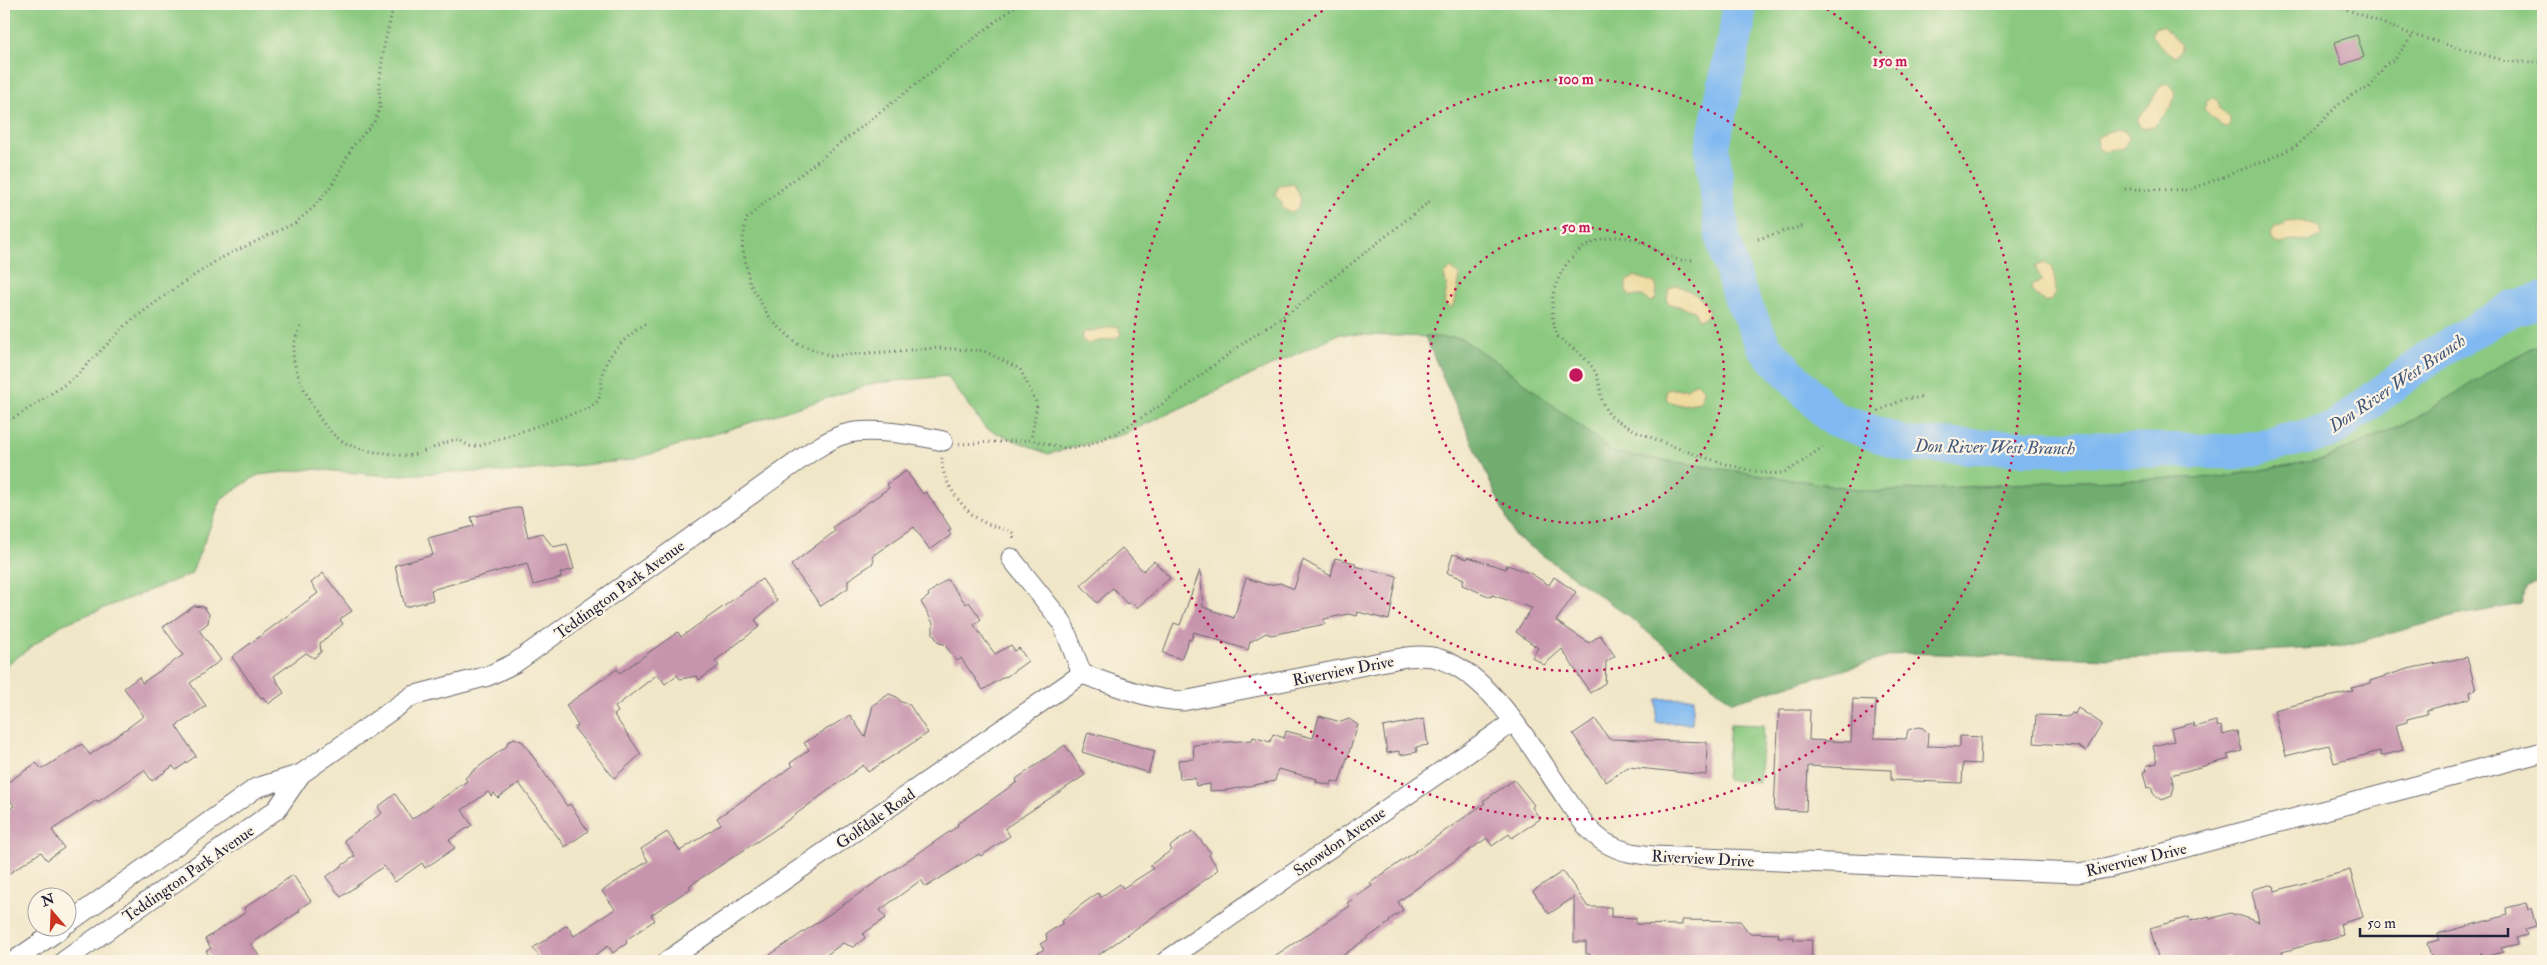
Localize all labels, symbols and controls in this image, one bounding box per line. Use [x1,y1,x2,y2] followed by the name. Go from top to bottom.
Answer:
[1873,52,1907,71] text: 150 m
[1558,70,1594,89] text: 100 m
[1562,218,1591,237] text: 50 m
[2324,329,2470,438] water label: Don River West Branch
[1567,366,1585,384] centre of rings
[1914,435,2075,460] water label: Don River West Branch
[551,536,689,644] street label: Teddington Park Avenue
[1291,651,1396,691] street label: Riverview Drive
[832,784,919,853] street label: Golfdale Road
[1290,802,1390,881] street label: Snowdon Avenue
[119,821,258,927] street label: Teddington Park Avenue
[2084,839,2189,881] street label: Riverview Drive
[1651,846,1755,872] street label: Riverview Drive
[28,888,78,938] north arrow
[38,890,57,911] text: N
[2360,905,2507,937] scale bar
[2367,914,2396,933] text: 50 m

